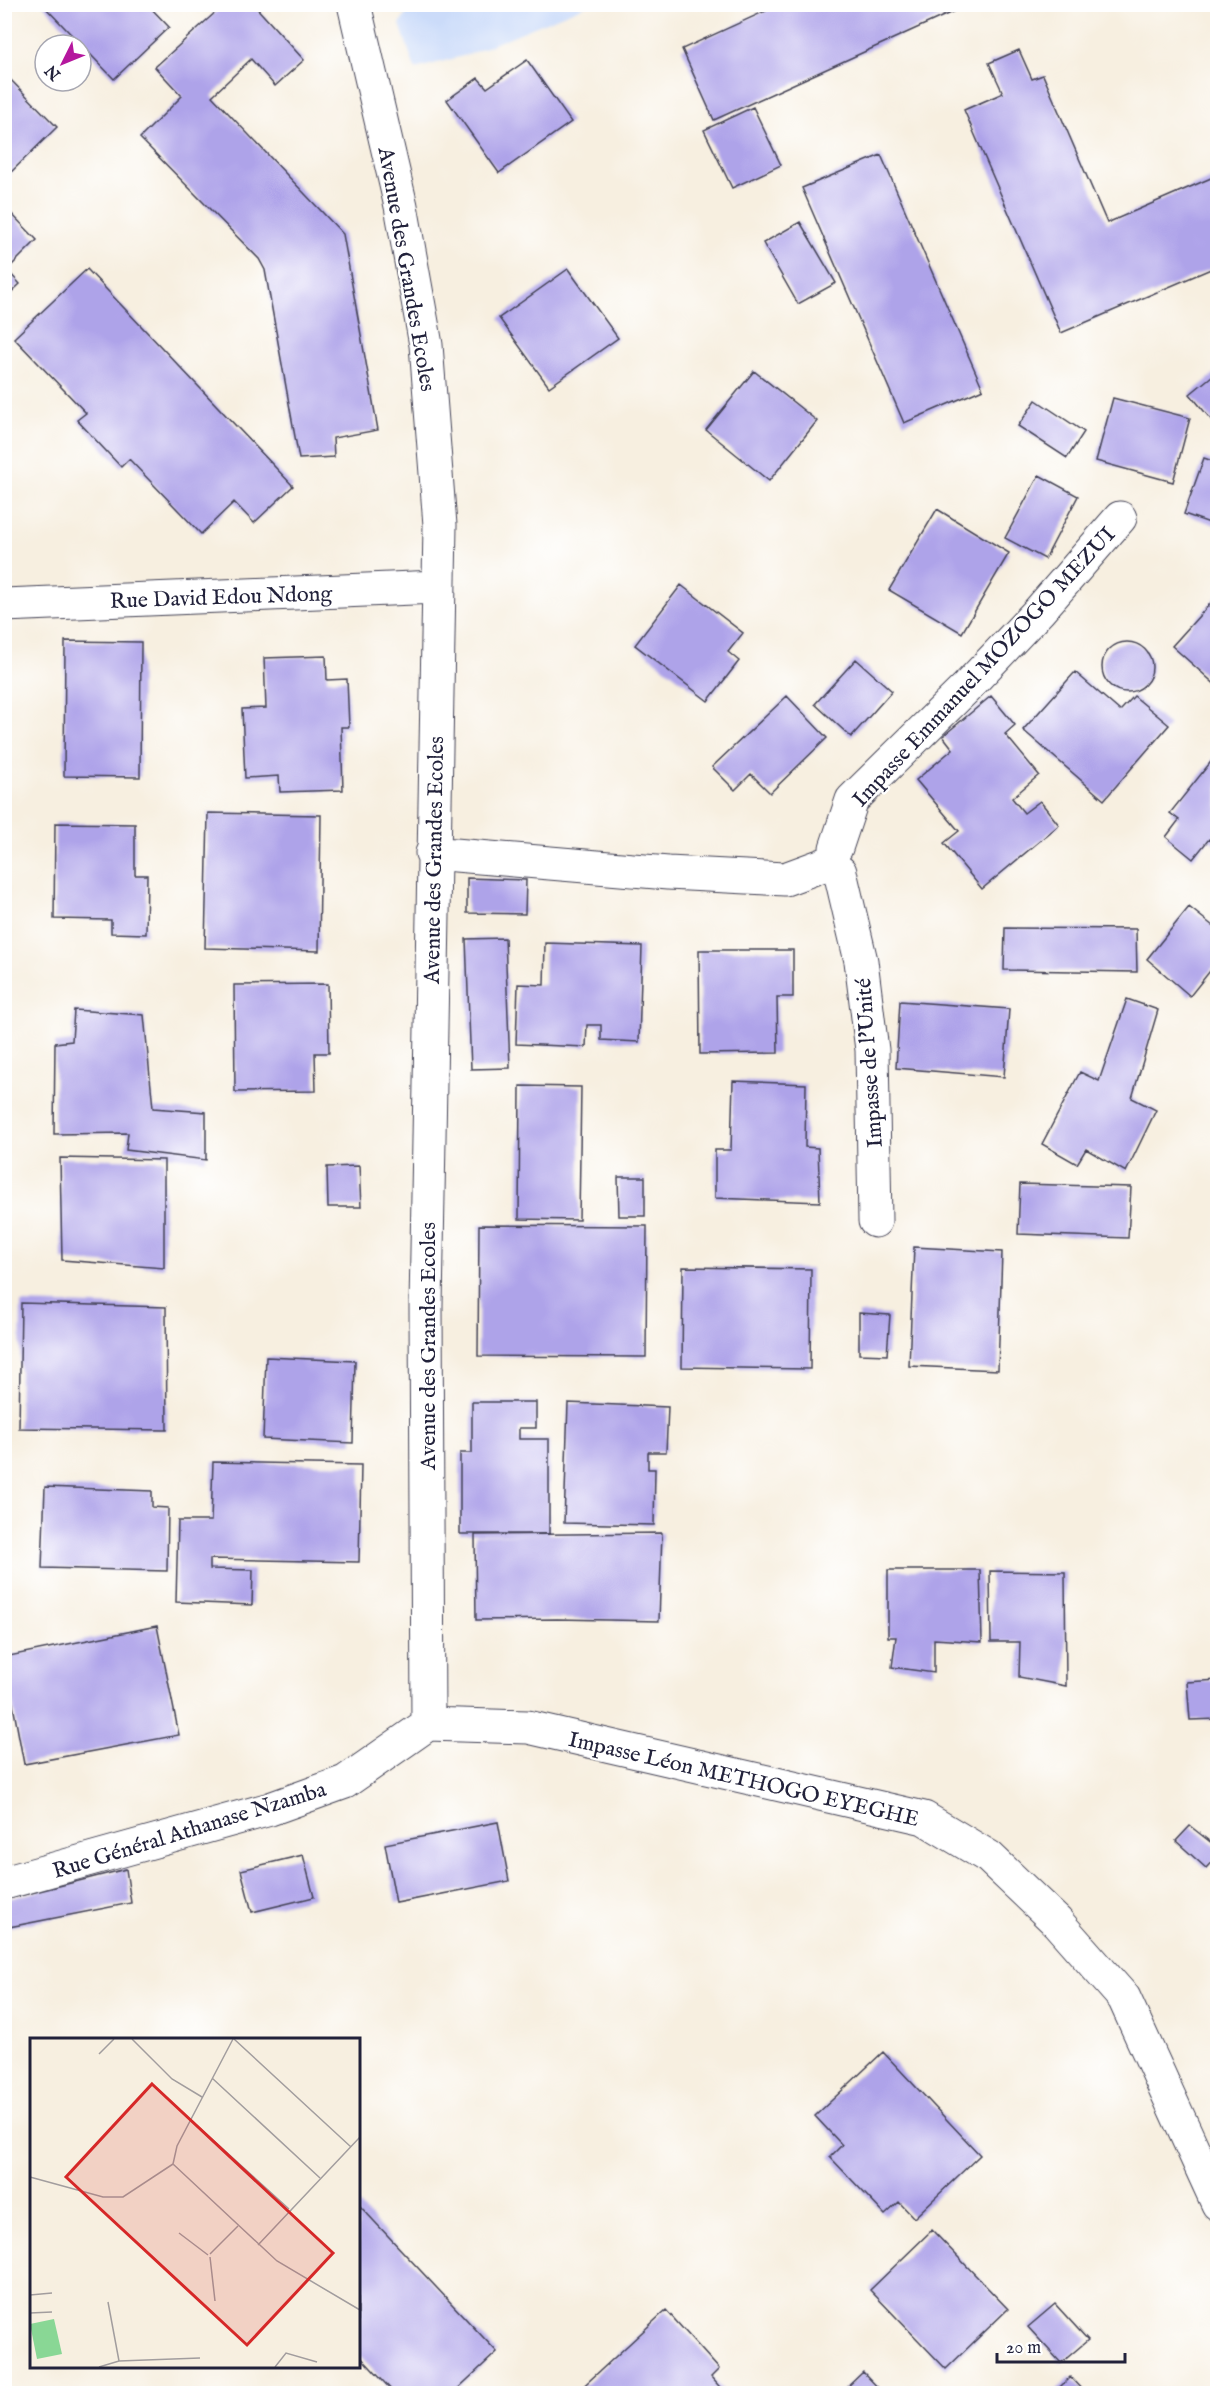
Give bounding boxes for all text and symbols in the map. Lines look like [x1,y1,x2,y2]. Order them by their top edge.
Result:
north arrow [33,33,93,93]
text: N [41,60,66,84]
street label: Avenue des Grandes Ecoles [371,144,441,394]
street label: Impasse Emmanuel MOZOGO MEZUI [847,521,1122,813]
street label: Rue David Edou Ndong [109,580,334,616]
street label: Avenue des Grandes Ecoles [419,736,451,985]
street label: Impasse de l'Unité [850,977,890,1149]
street label: Avenue des Grandes Ecoles [415,1222,443,1471]
street label: Impasse Léon METHOGO EYEGHE [566,1726,922,1834]
street label: Rue Général Athanase Nzamba [49,1776,330,1886]
inset map [30,2038,360,2368]
scale bar [997,2326,1124,2364]
text: 20 m [1006,2337,1041,2360]

